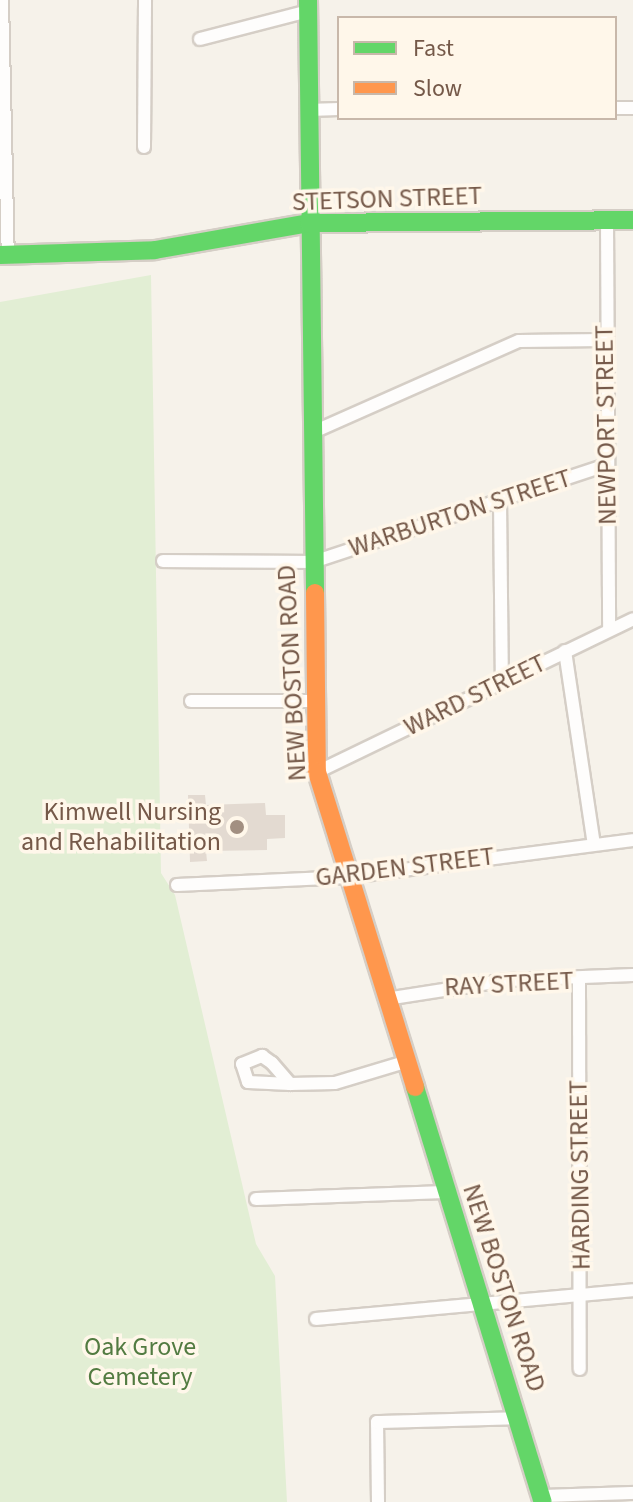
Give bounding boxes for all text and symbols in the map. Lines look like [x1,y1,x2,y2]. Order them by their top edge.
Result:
legend [337,16,617,120]
text: Fast [413,31,454,66]
text: Slow [413,71,462,106]
street label: STETSON STREET [291,180,483,218]
street label: NEWPORT STREET [589,325,623,525]
street label: WARBURTON STREET [345,462,575,564]
street label: NEW BOSTON ROAD [271,564,313,782]
street label: WARD STREET [399,647,551,743]
place label: Kimwell Nursing and Rehabilitation [21,796,221,858]
marker: Kimwell Nursing and Rehabilitation [228,818,246,836]
street label: GARDEN STREET [314,841,496,893]
street label: RAY STREET [444,965,574,1003]
street label: HARDING STREET [563,1080,597,1270]
street label: NEW BOSTON ROAD [456,1180,552,1396]
park label: Oak Grove Cemetery [84,1331,196,1392]

